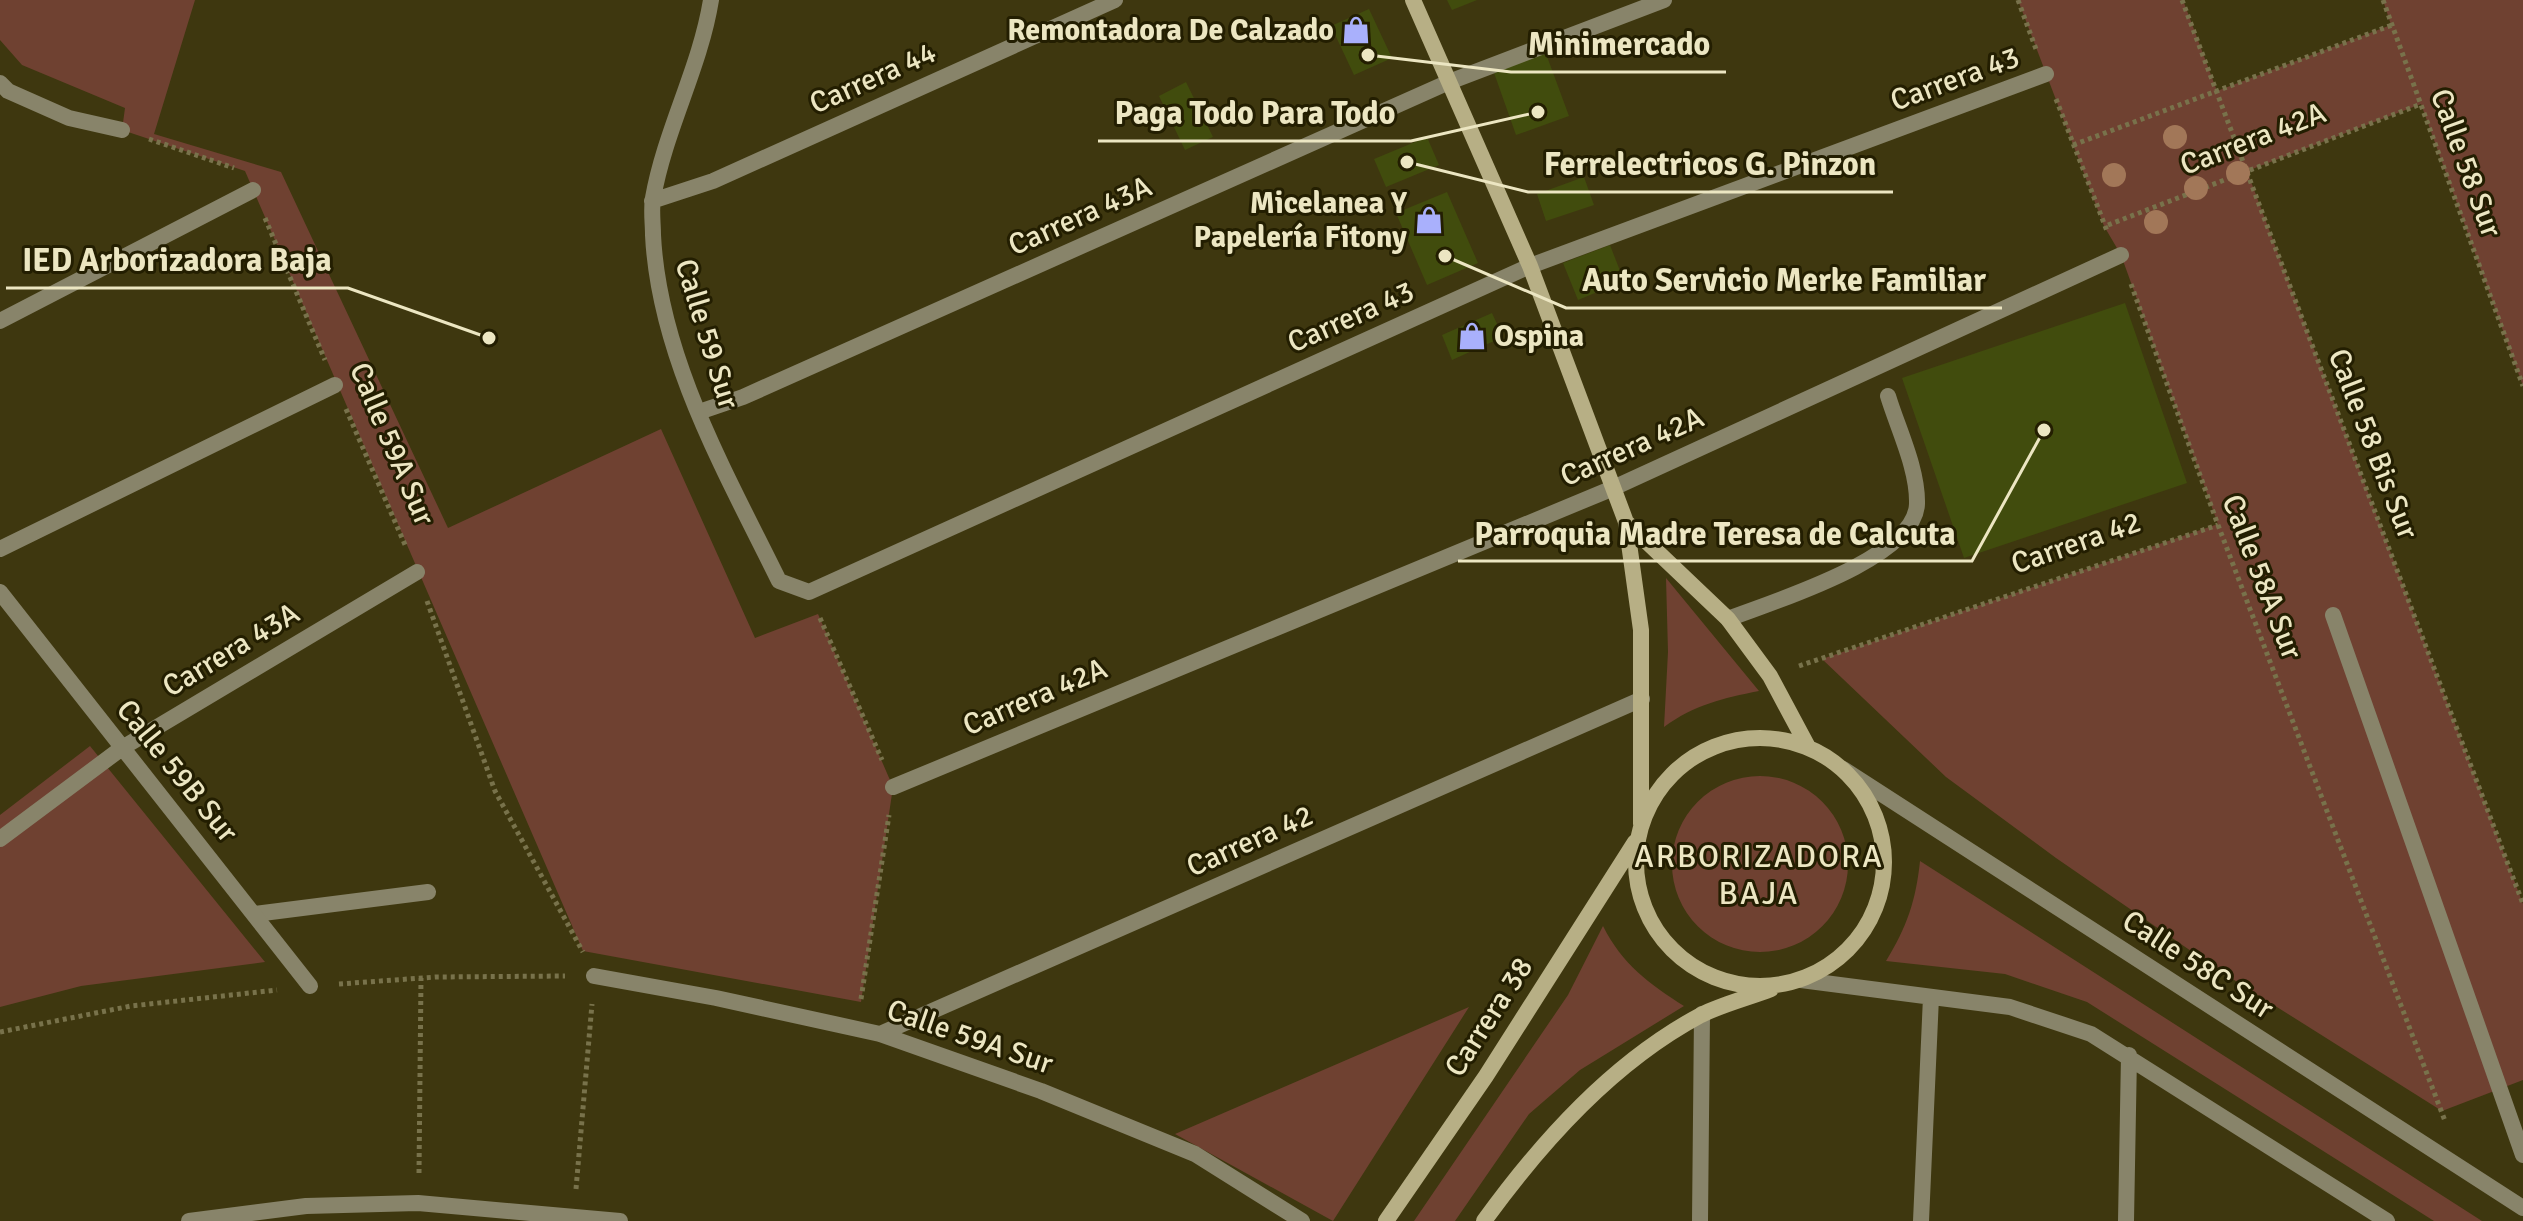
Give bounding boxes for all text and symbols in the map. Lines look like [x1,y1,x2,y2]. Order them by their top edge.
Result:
place label: Remontadora De Calzado [1007,12,1334,49]
shop icon: Remontadora De Calzado [1341,15,1371,45]
callout: Minimercado [1511,16,1726,72]
text: Minimercado [1528,25,1710,64]
street label: Carrera 44 [804,34,942,122]
street label: Carrera 43 [1885,39,2025,119]
street label: Calle 58 Sur [2422,84,2510,242]
callout: Paga Todo Para Todo [1098,85,1411,141]
text: Paga Todo Para Todo [1115,94,1395,133]
street label: Carrera 42A [2175,94,2331,184]
callout: Ferrelectricos G. Pinzon [1528,136,1893,192]
text: Ferrelectricos G. Pinzon [1544,145,1876,184]
street label: Carrera 43A [1003,168,1157,264]
place label: Micelanea Y Papelería Fitony [1194,185,1408,256]
shop icon: Micelanea Y Papelería Fitony [1414,205,1444,235]
callout: IED Arborizadora Baja [6,232,348,288]
text: IED Arborizadora Baja [22,241,332,280]
callout: Auto Servicio Merke Familiar [1566,252,2002,308]
street label: Calle 59 Sur [667,255,747,413]
text: Auto Servicio Merke Familiar [1582,261,1986,300]
street label: Carrera 43 [1282,273,1420,361]
place label: Ospina [1494,318,1584,355]
shop icon: Ospina [1457,321,1487,351]
street label: Calle 58 Bis Sur [2320,344,2426,544]
street label: Calle 59A Sur [341,357,443,531]
street label: Carrera 42A [1555,399,1709,495]
street label: Calle 58A Sur [2214,490,2310,664]
street label: Carrera 42 [2006,504,2146,582]
callout: Parroquia Madre Teresa de Calcuta [1458,505,1972,561]
text: Parroquia Madre Teresa de Calcuta [1474,515,1956,554]
street label: Carrera 43A [156,595,306,705]
street label: Carrera 42A [957,650,1113,744]
street label: Calle 59B Sur [108,692,246,850]
street label: Carrera 42 [1181,797,1319,885]
district label: ARBORIZADORA BAJA [1634,837,1884,913]
street label: Calle 58C Sur [2115,902,2281,1028]
street label: Carrera 38 [1437,950,1541,1084]
street label: Calle 59A Sur [882,991,1058,1083]

